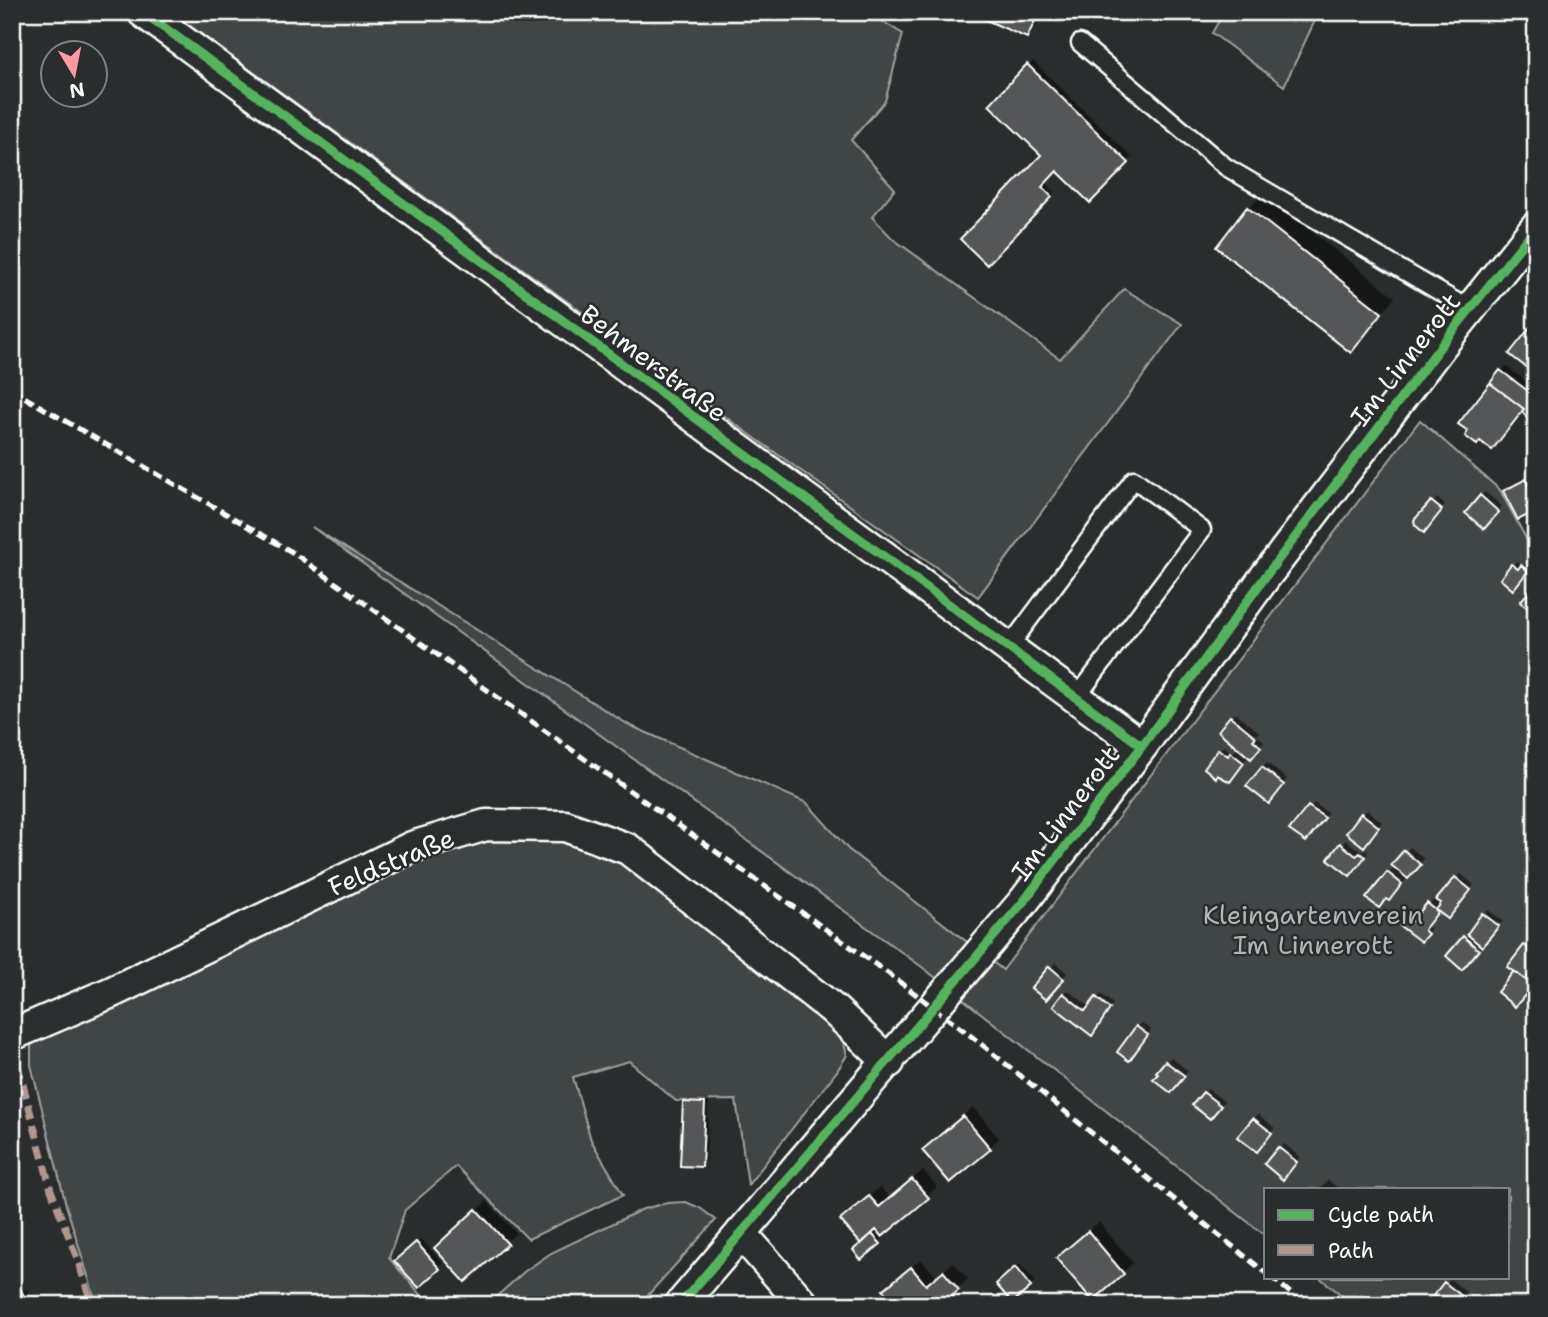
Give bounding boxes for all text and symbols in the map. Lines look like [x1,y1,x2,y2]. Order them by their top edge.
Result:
north arrow [38,38,108,108]
text: N [67,77,86,104]
street label: Im Linnerott [1342,285,1468,433]
street label: Behmerstraße [574,296,734,430]
street label: Im Linnerott [1003,738,1127,888]
street label: Feldstraße [323,820,459,904]
park label: Kleingartenverein Im Linnerott [1203,897,1423,962]
legend [1264,1188,1510,1278]
text: Cycle path [1328,1201,1434,1229]
text: Path [1328,1237,1374,1265]

